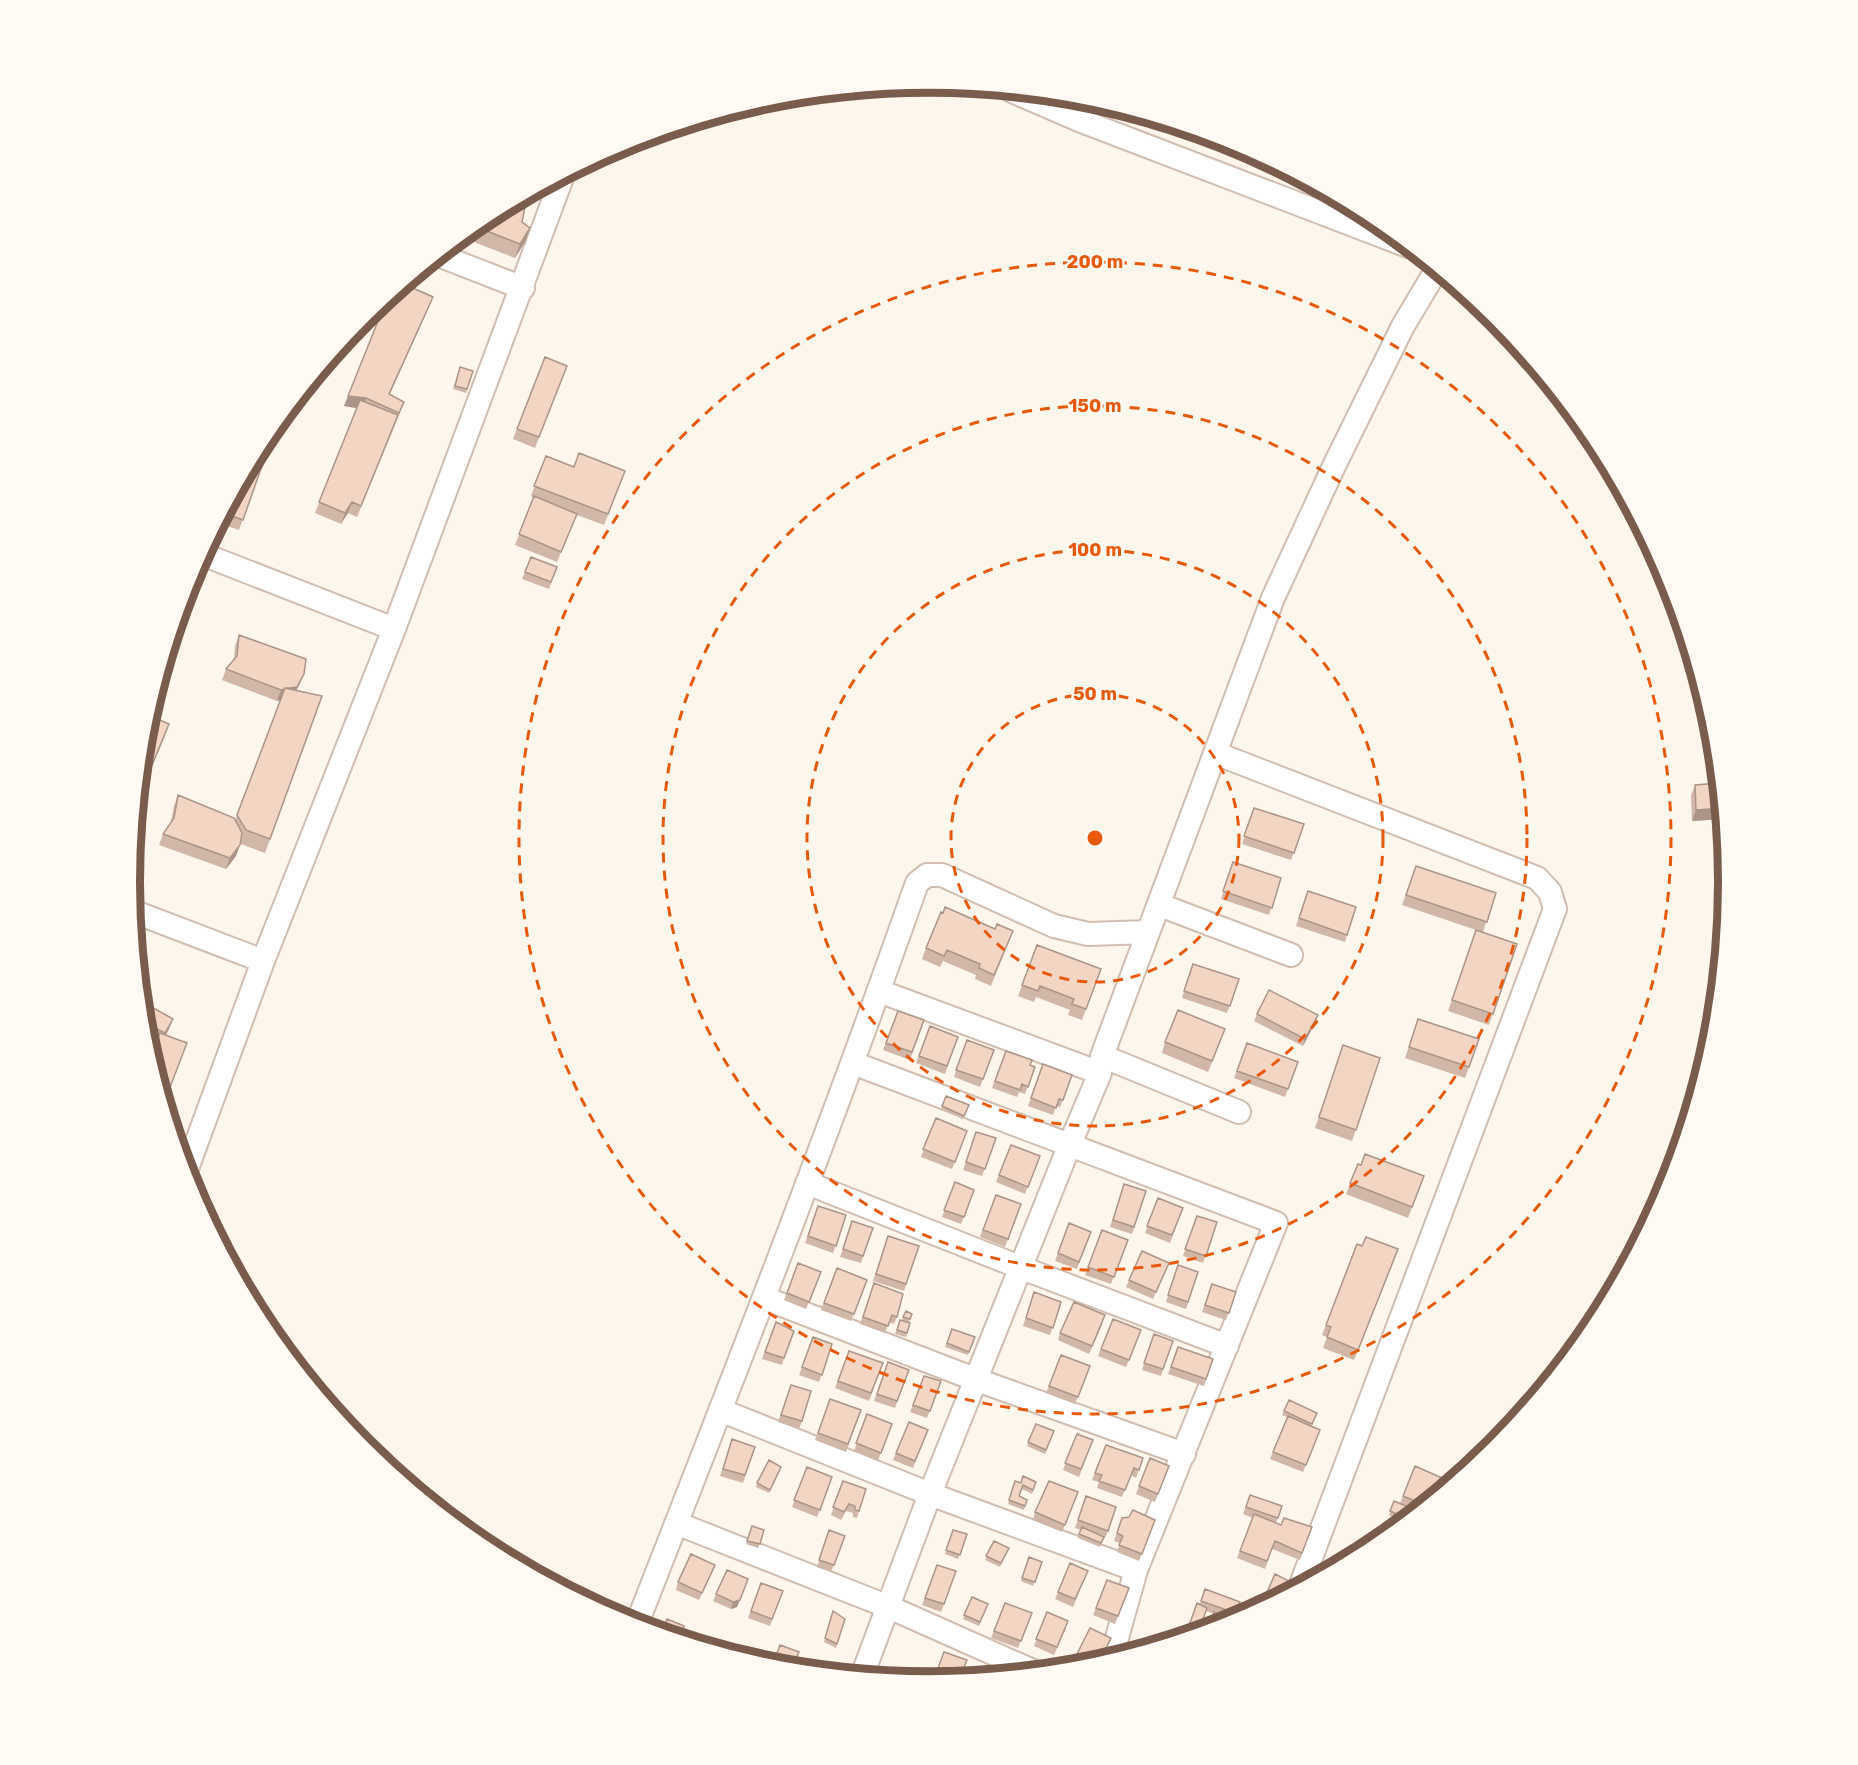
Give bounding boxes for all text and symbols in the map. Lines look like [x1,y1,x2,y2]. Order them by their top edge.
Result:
text: 200 m [1067,251,1123,273]
text: 150 m [1068,395,1122,417]
text: 100 m [1068,539,1122,561]
text: 50 m [1073,683,1117,705]
centre of rings [1085,828,1105,848]

